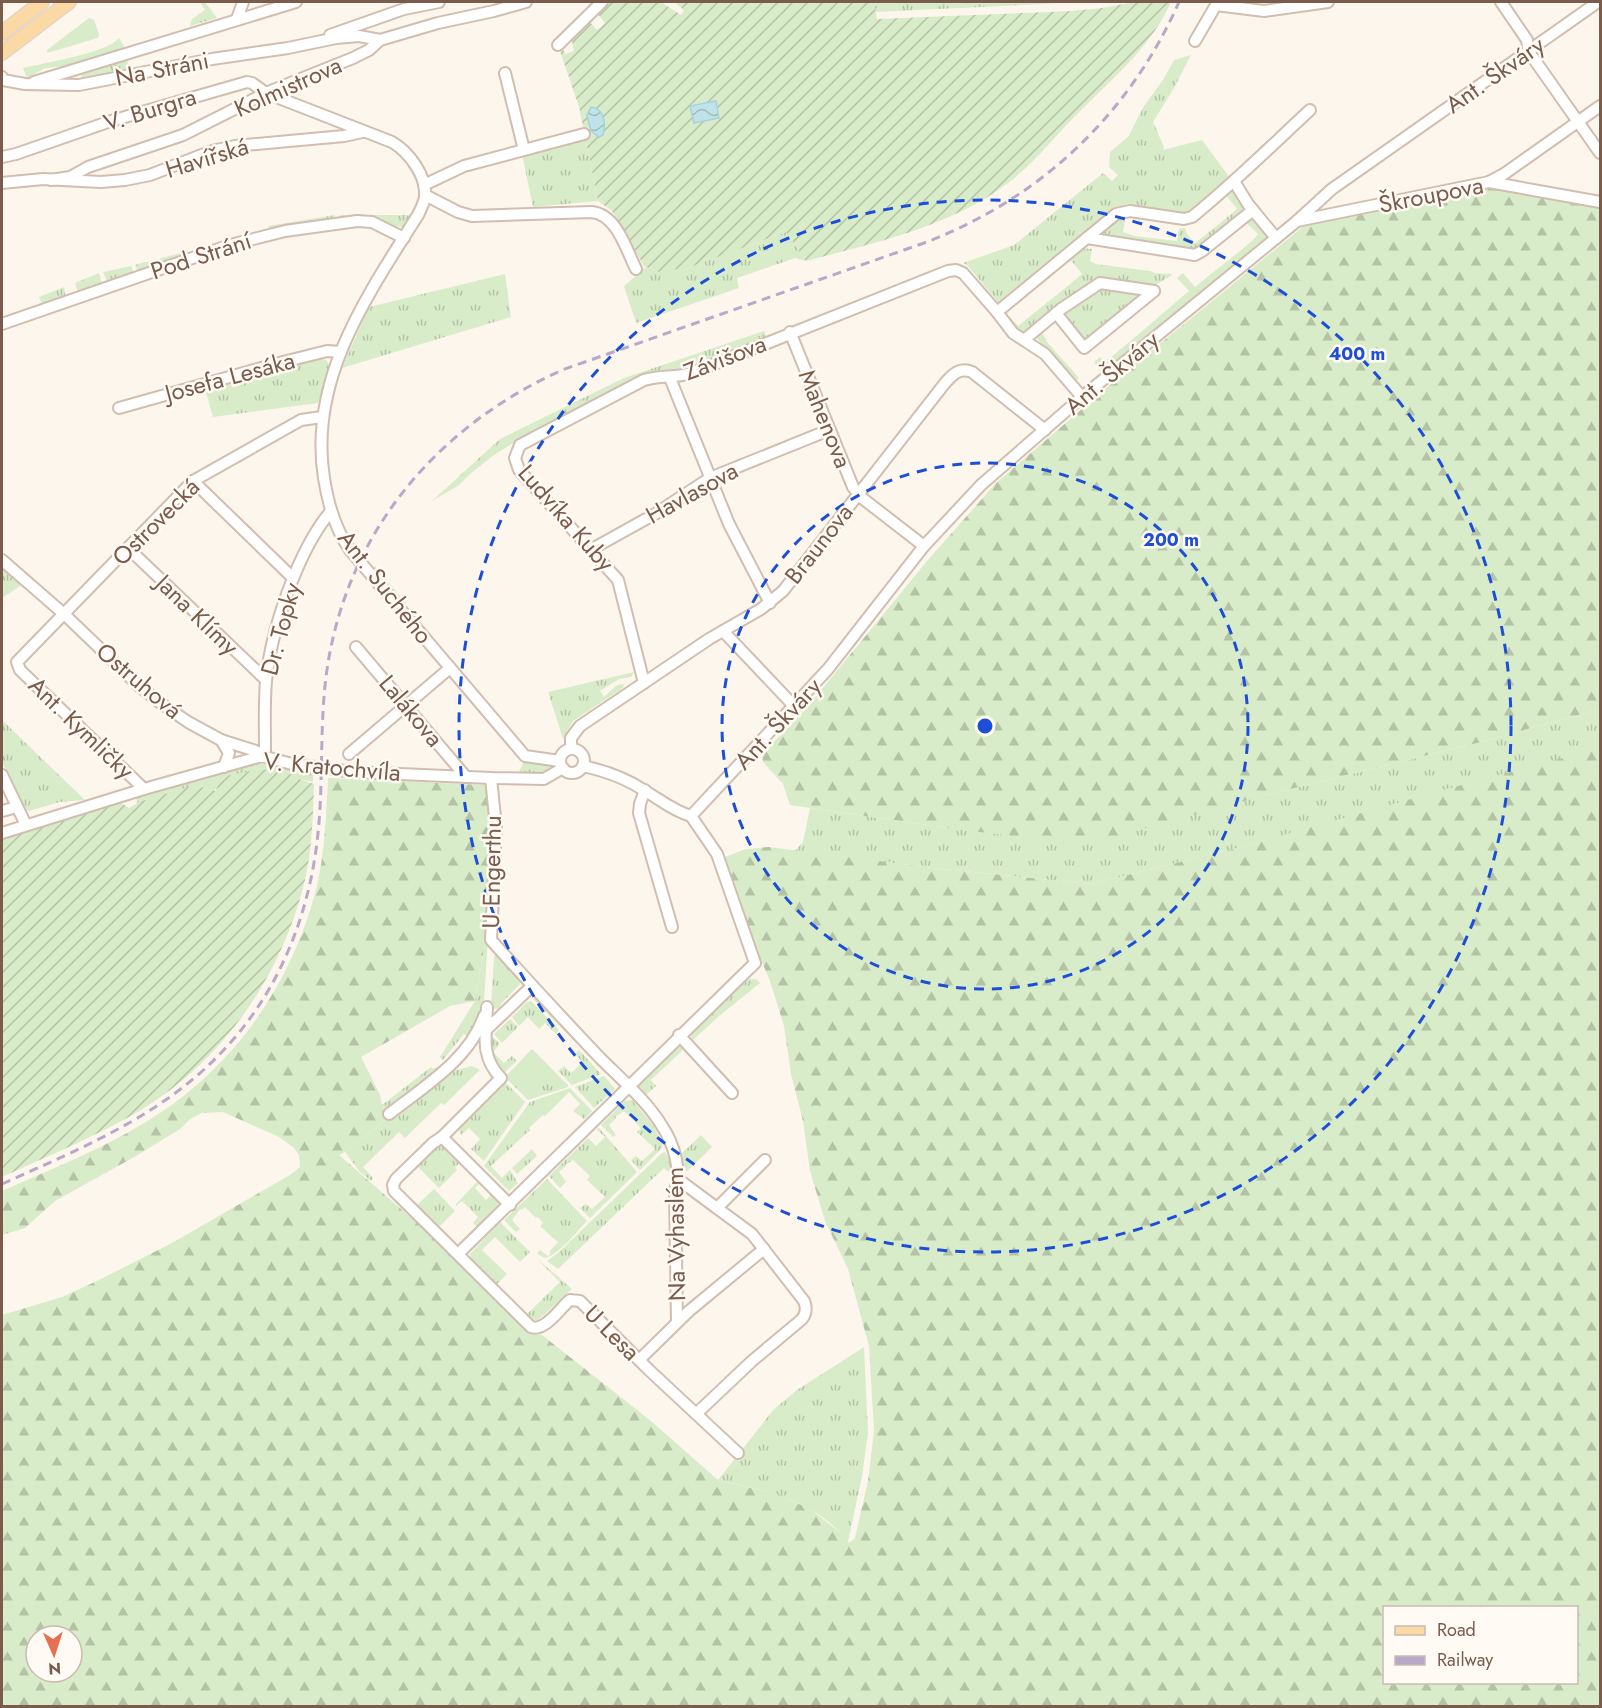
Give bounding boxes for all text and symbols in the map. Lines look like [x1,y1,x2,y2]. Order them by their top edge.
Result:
street label: Ant. Škváry [1438,27,1552,122]
street label: Na Stráni [112,42,212,95]
street label: Kolmistrova [228,47,347,126]
street label: V. Burgra [99,79,200,140]
street label: Havířská [161,128,253,187]
street label: Škroupova [1376,167,1486,222]
street label: Pod Strání [146,223,256,288]
street label: Ant. Škváry [1057,322,1167,423]
street label: Závišova [678,326,771,389]
text: 400 m [1329,341,1385,367]
street label: Josefa Lesáka [158,342,299,411]
street label: Mahenova [790,364,861,473]
street label: Havlasova [639,453,744,532]
street label: Ludvíka Kuby [510,456,623,579]
street label: Ostrovecká [104,470,207,573]
street label: Braunova [776,496,861,591]
street label: Ant. Suchého [330,522,441,651]
text: 200 m [1143,527,1199,553]
street label: Jana Klímy [146,564,247,663]
street label: Dr. Topky [251,578,310,679]
street label: Ostruhová [89,634,190,727]
street label: Lalákova [371,667,452,754]
street label: Ant. Kymličky [21,668,142,787]
street label: Ant. Škváry [726,670,830,777]
centre of rings [975,716,995,736]
street label: V. Kratochvíla [262,743,402,790]
street label: U Engerthu [473,815,510,929]
street label: Na Vyhaslém [657,1167,694,1301]
street label: U Lesa [576,1297,648,1369]
legend [1383,1606,1578,1684]
text: Road [1437,1617,1476,1643]
north arrow [24,1624,84,1684]
text: Railway [1437,1647,1493,1673]
text: N [48,1657,62,1680]

